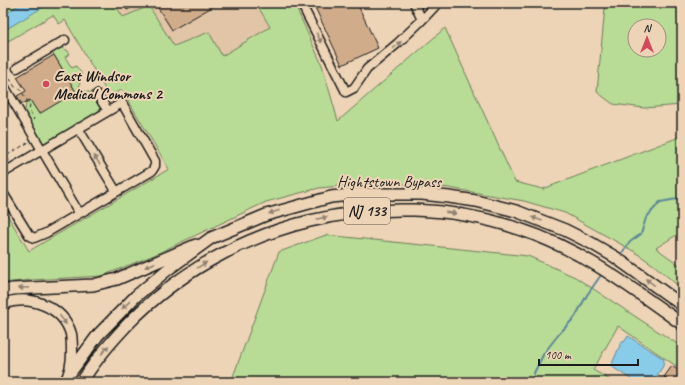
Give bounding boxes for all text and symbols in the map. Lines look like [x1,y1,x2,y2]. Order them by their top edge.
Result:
north arrow [627,18,667,58]
text: N [644,21,653,35]
one-way arrow [316,32,322,44]
one-way arrow [392,41,401,50]
place label: East Windsor Medical Commons 2 [54,66,164,104]
marker: East Windsor Medical Commons 2 [41,79,51,89]
one-way arrow [94,154,101,166]
street label: Hightstown Bypass [337,172,442,192]
road number: NJ 133 [344,198,390,224]
one-way arrow [267,209,279,215]
one-way arrow [445,210,458,216]
one-way arrow [316,214,328,220]
one-way arrow [531,215,543,221]
one-way arrow [143,262,155,268]
one-way arrow [196,262,208,269]
one-way arrow [645,278,656,286]
one-way arrow [18,285,30,292]
one-way arrow [121,300,131,310]
one-way arrow [59,315,67,325]
scale bar [539,341,638,367]
one-way arrow [100,345,109,356]
text: 100 m [545,347,572,363]

